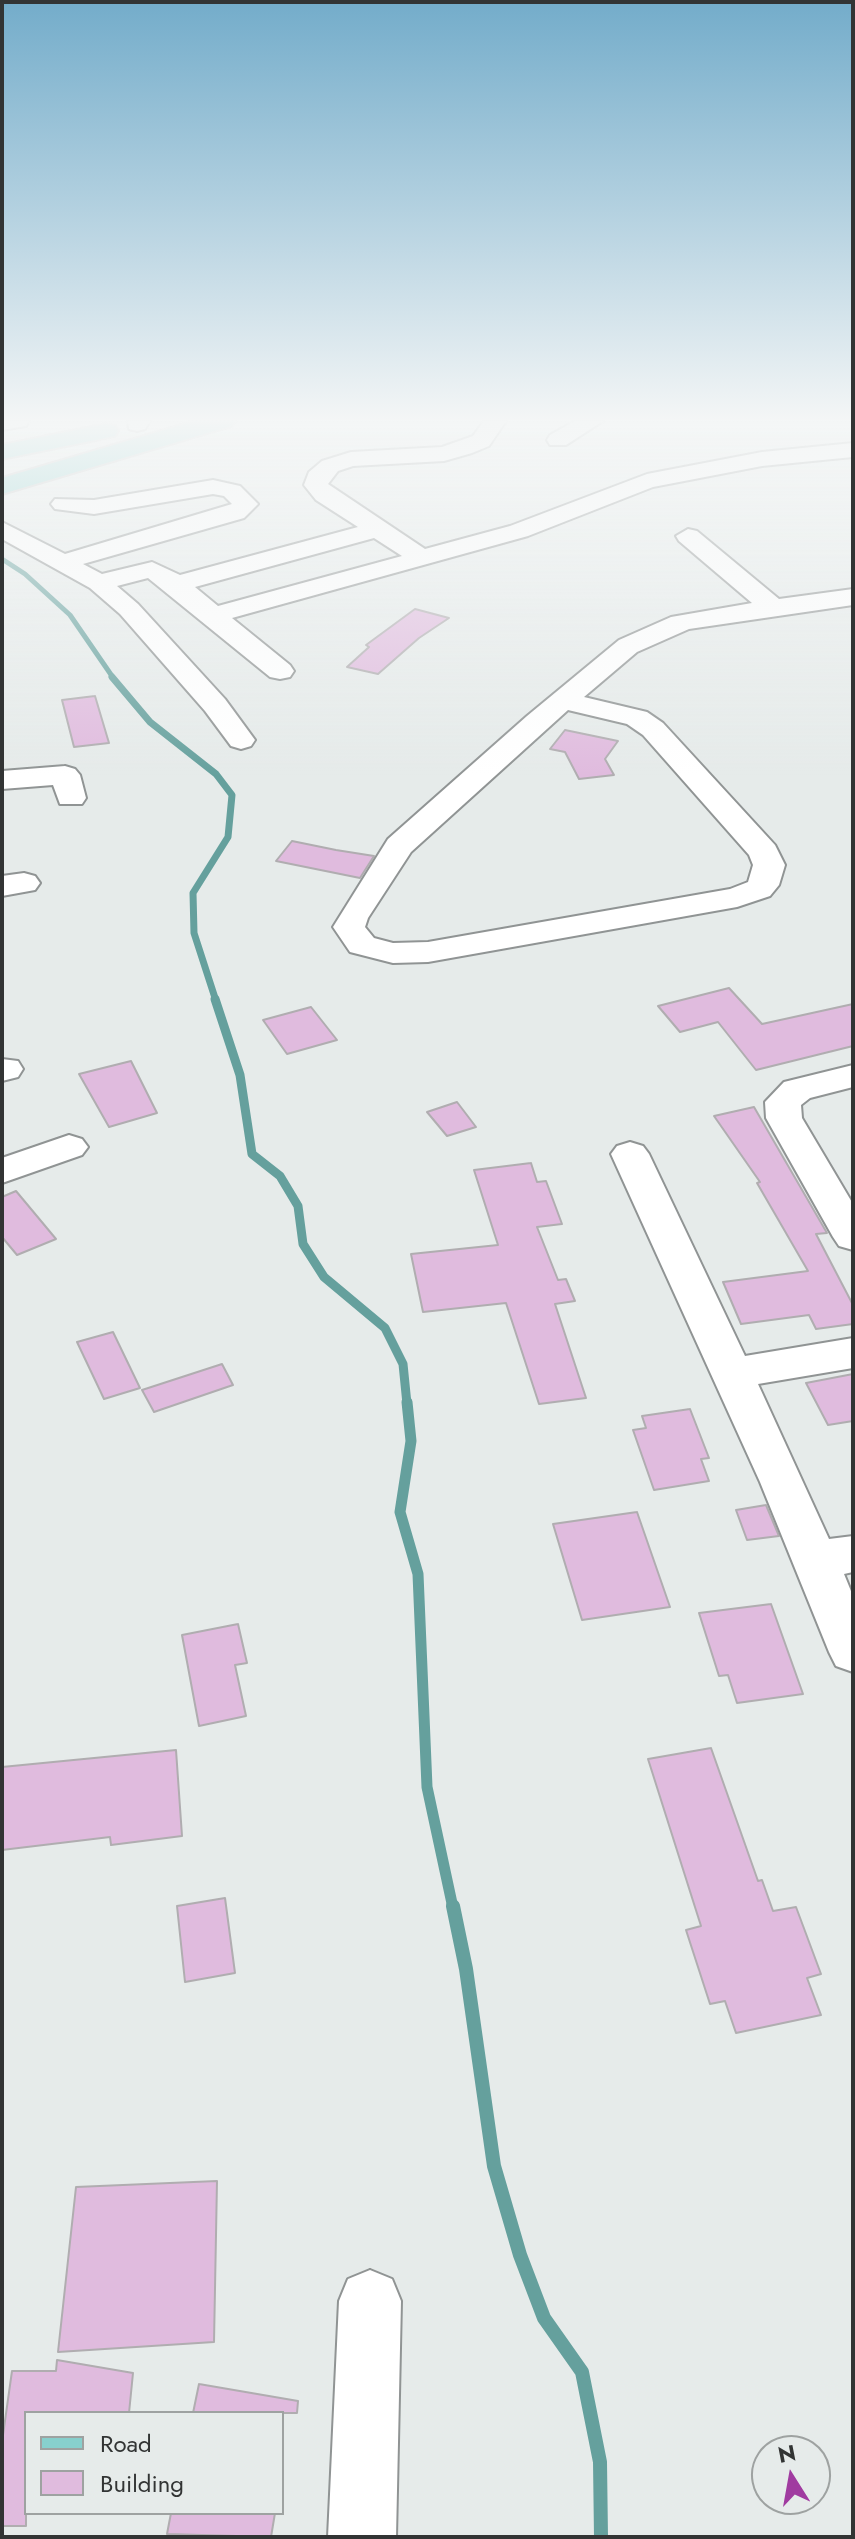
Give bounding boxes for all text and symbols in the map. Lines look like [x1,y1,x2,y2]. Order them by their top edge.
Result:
legend [24,2411,284,2515]
text: Road [100,2426,152,2461]
north arrow [751,2435,831,2515]
text: N [775,2436,798,2471]
text: Building [100,2466,184,2501]

